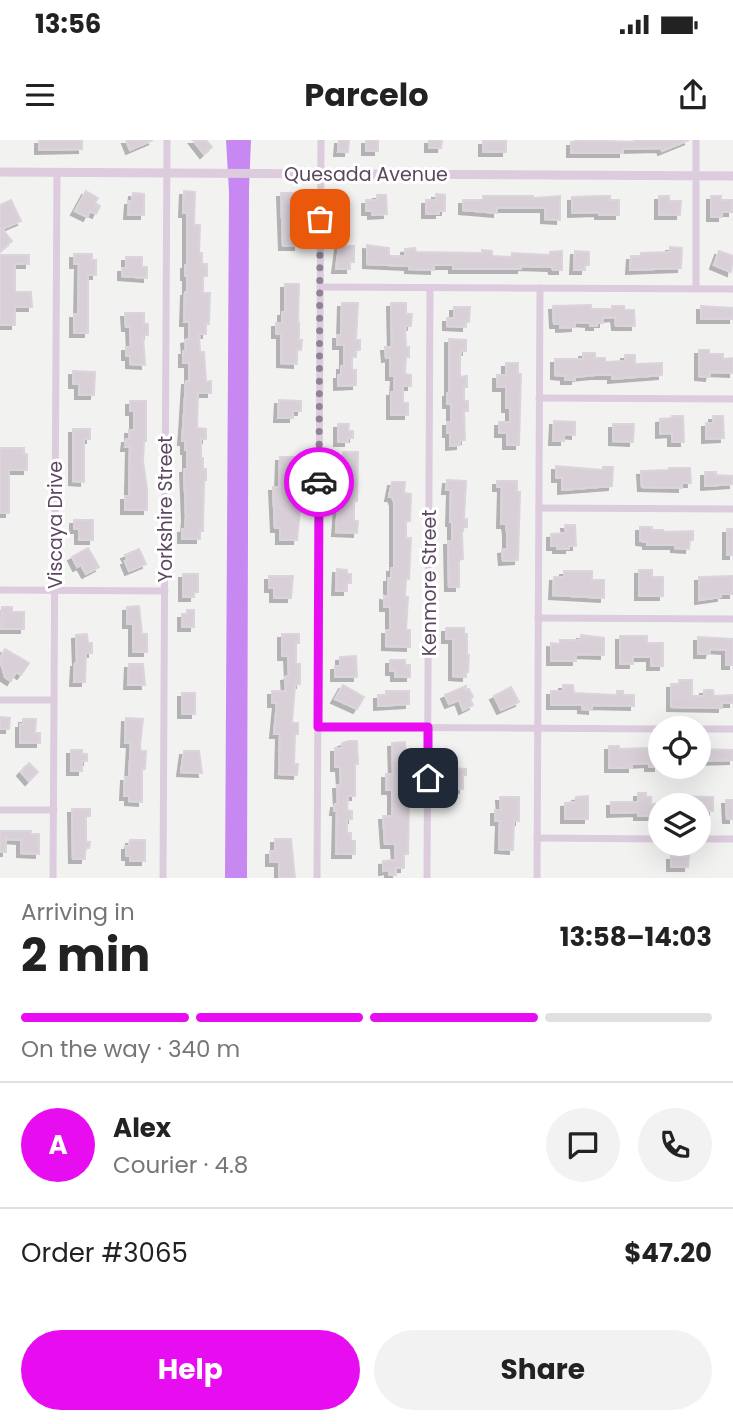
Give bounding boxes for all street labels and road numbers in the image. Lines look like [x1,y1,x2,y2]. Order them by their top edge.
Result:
street label: Quesada Avenue [284,161,448,188]
street label: Yorkshire Street [152,436,179,582]
street label: Viscaya Drive [42,461,69,589]
street label: Kenmore Street [416,510,443,656]

